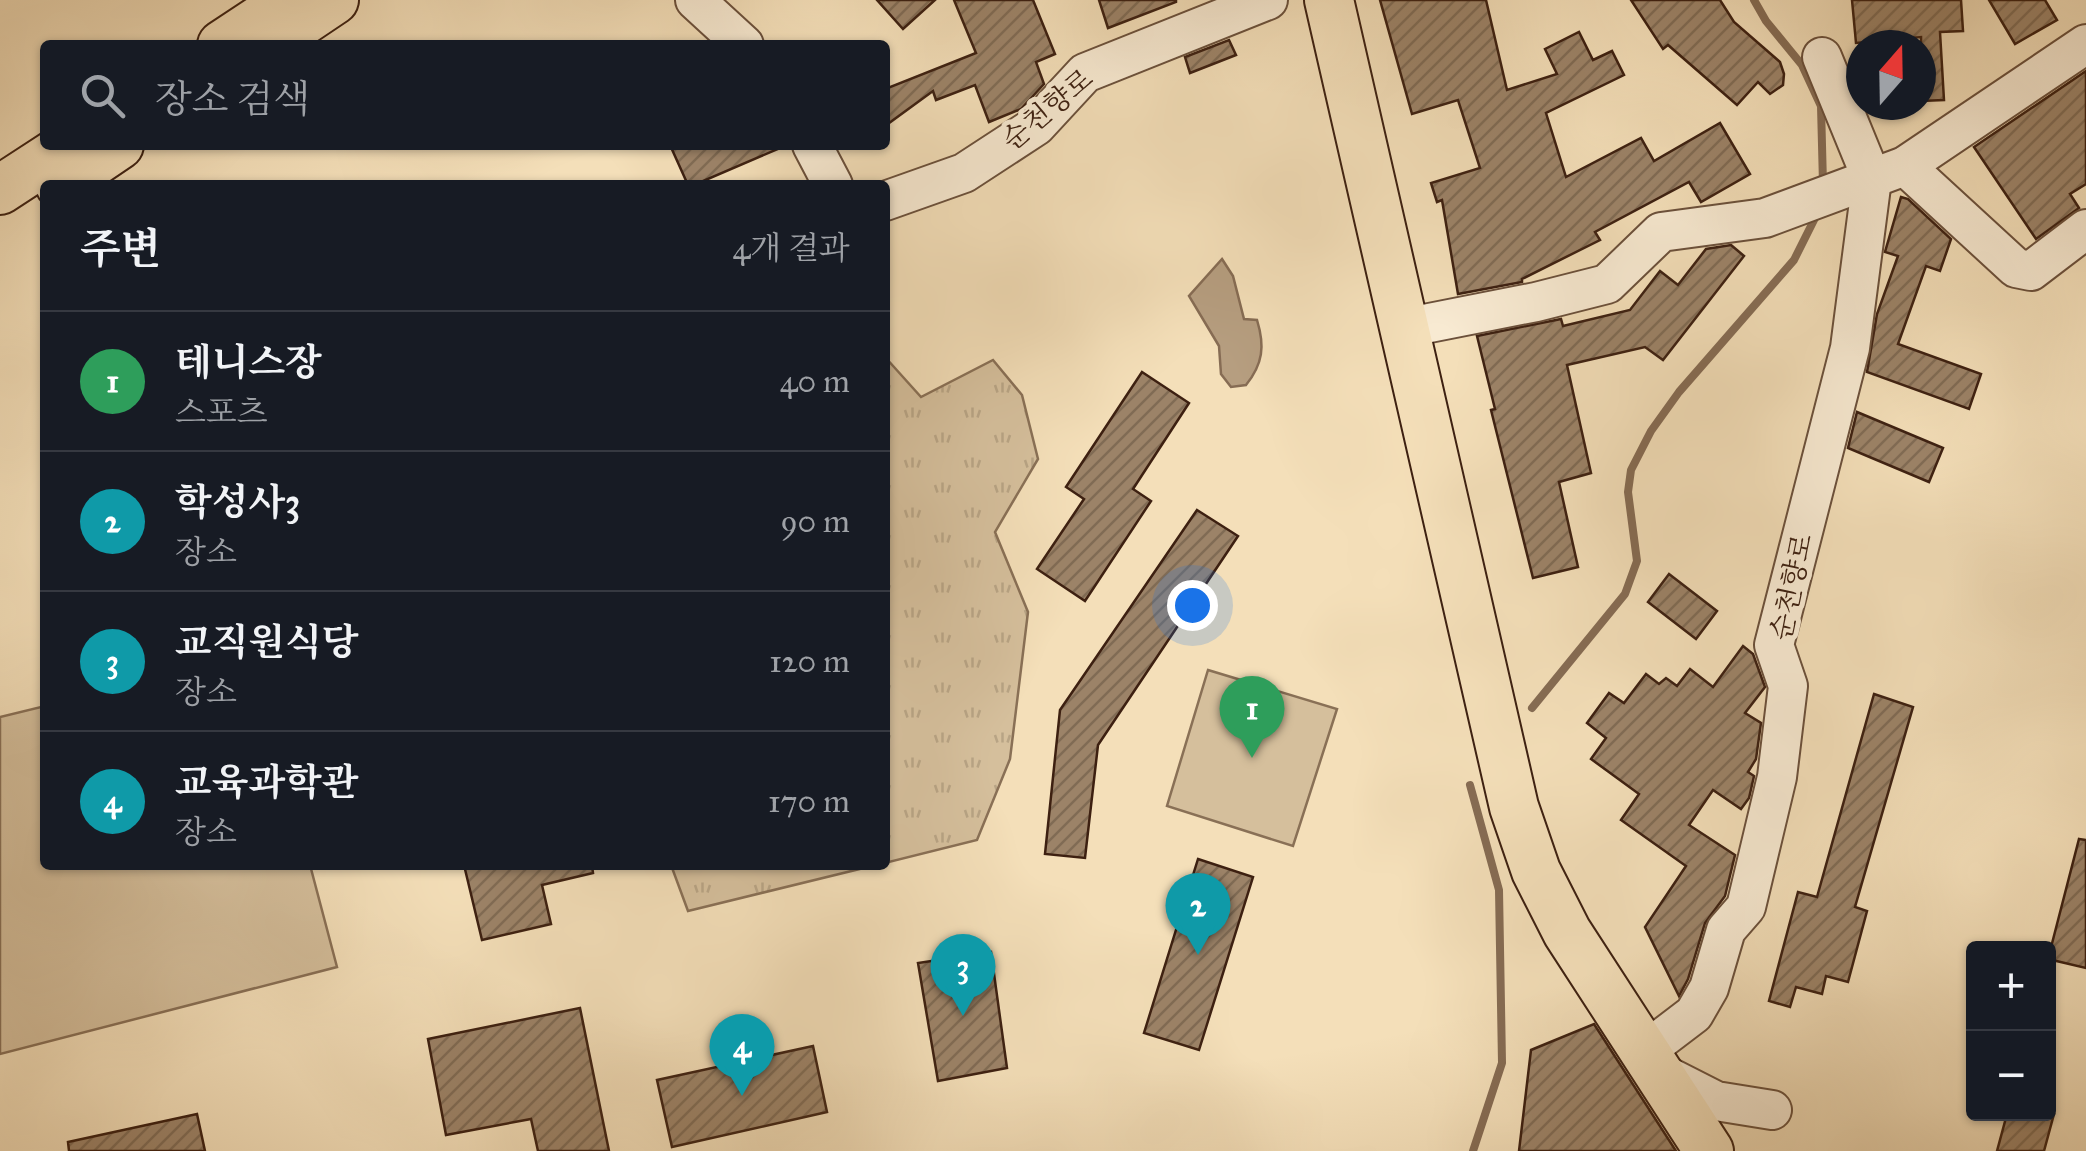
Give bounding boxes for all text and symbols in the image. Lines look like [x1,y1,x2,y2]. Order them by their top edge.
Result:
north arrow [1846,30,1936,120]
search box [40,40,890,150]
street label: 순천향로 [995,61,1100,158]
icon: search [75,68,130,123]
text: 장소 검색 [155,76,310,122]
text: 주변 [80,223,161,275]
text: 4개 결과 [733,229,850,268]
text: 테니스장 [175,339,322,385]
text: 1 [106,362,119,401]
text: 40 m [780,362,850,401]
text: 스포츠 [175,393,268,432]
text: 학성사3 [175,479,300,525]
text: 2 [105,502,120,541]
text: 90 m [780,502,850,541]
street label: 순천향로 [1763,531,1820,644]
text: 장소 [175,533,237,572]
your location [1167,580,1218,631]
text: 교직원식당 [175,619,359,665]
text: 3 [106,642,119,681]
text: 120 m [769,642,850,681]
text: 장소 [175,673,237,712]
pin: 1 [1220,676,1284,758]
text: 교육과학관 [175,759,359,805]
text: 4 [104,782,121,821]
text: 170 m [768,782,850,821]
text: 장소 [175,813,237,852]
pin: 2 [1166,872,1230,955]
pin: 3 [930,934,996,1016]
map controls [1966,941,2056,1121]
button: + [1966,941,2056,1031]
pin: 4 [710,1014,774,1096]
button: − [1966,1031,2056,1121]

